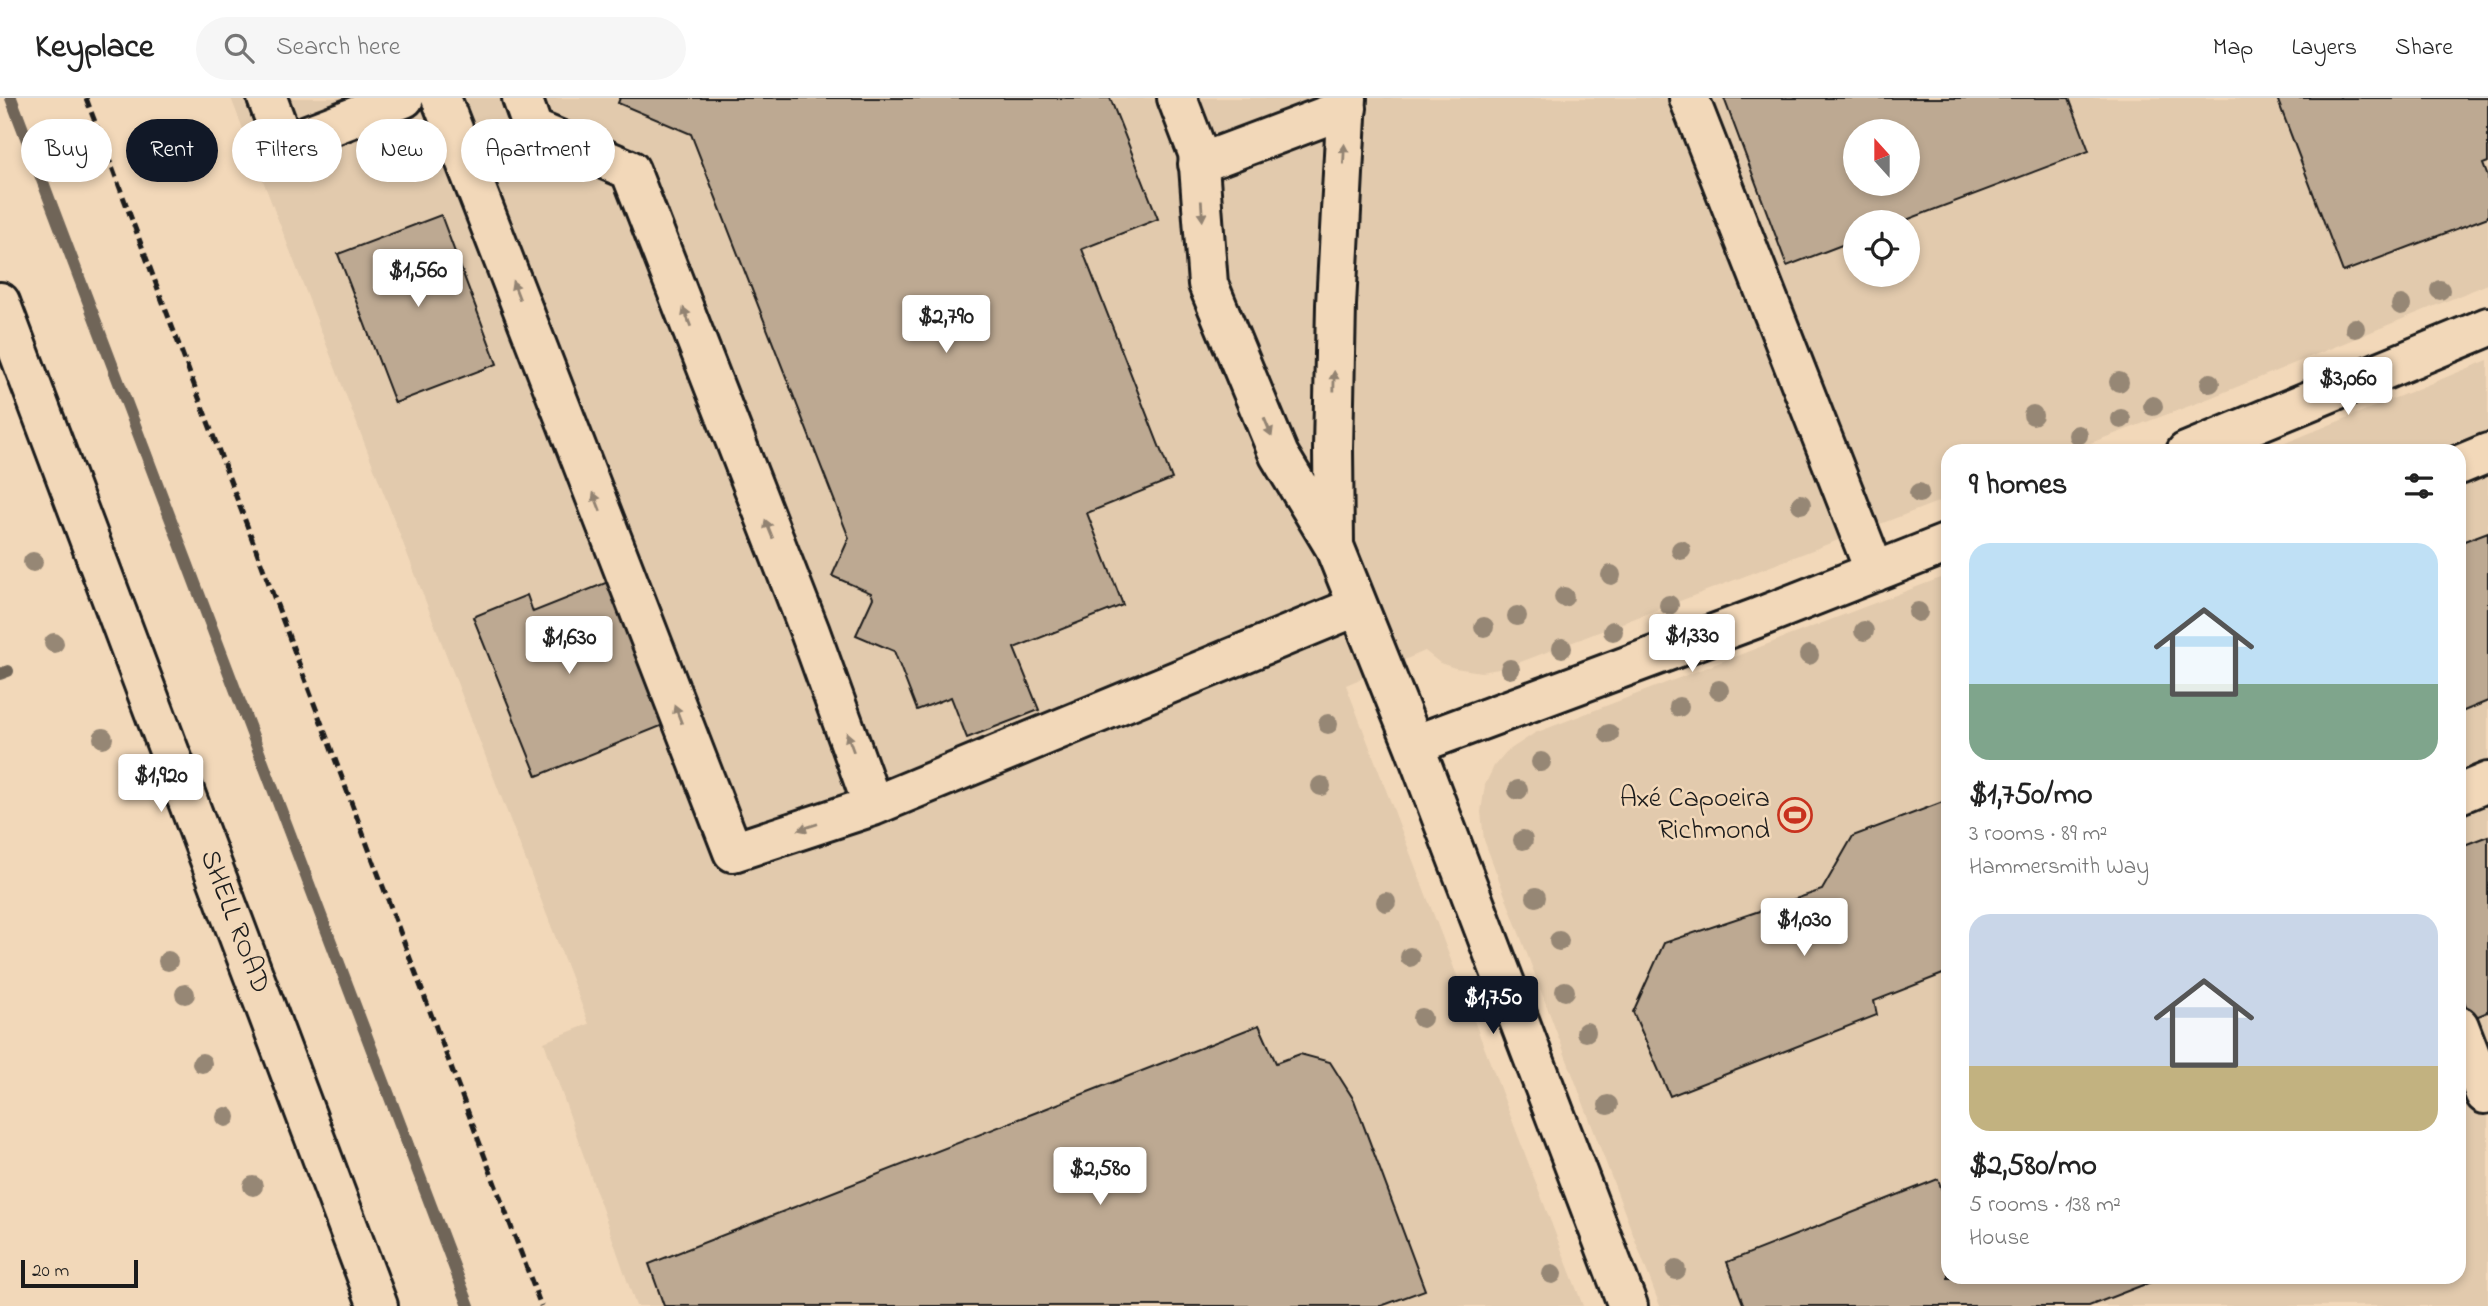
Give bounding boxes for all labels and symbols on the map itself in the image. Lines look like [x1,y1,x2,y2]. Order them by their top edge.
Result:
north arrow [1843,119,1920,196]
one-way arrow [1339,143,1350,165]
one-way arrow [1197,201,1208,223]
pin: $1,560 [361,250,475,309]
one-way arrow [510,279,521,300]
pin: $2,790 [889,296,1003,355]
one-way arrow [682,306,693,327]
pin: $3,060 [2291,358,2405,417]
one-way arrow [1328,370,1340,392]
one-way arrow [1262,416,1273,437]
one-way arrow [592,491,603,512]
one-way arrow [764,518,775,539]
pin: $1,330 [1635,614,1749,674]
pin: $1,630 [512,616,626,676]
one-way arrow [673,704,684,725]
one-way arrow [844,731,855,752]
pin: $1,920 [104,754,218,814]
place label: Axé Capoeira Richmond [1620,779,1770,852]
sports icon: Axé Capoeira Richmond [1776,796,1814,834]
one-way arrow [798,822,819,833]
street label: SHELL ROAD [188,844,280,1000]
pin: $1,030 [1747,898,1861,958]
pin: $1,750 [1436,976,1550,1036]
pin: $2,580 [1043,1148,1157,1207]
scale bar [21,1257,138,1289]

